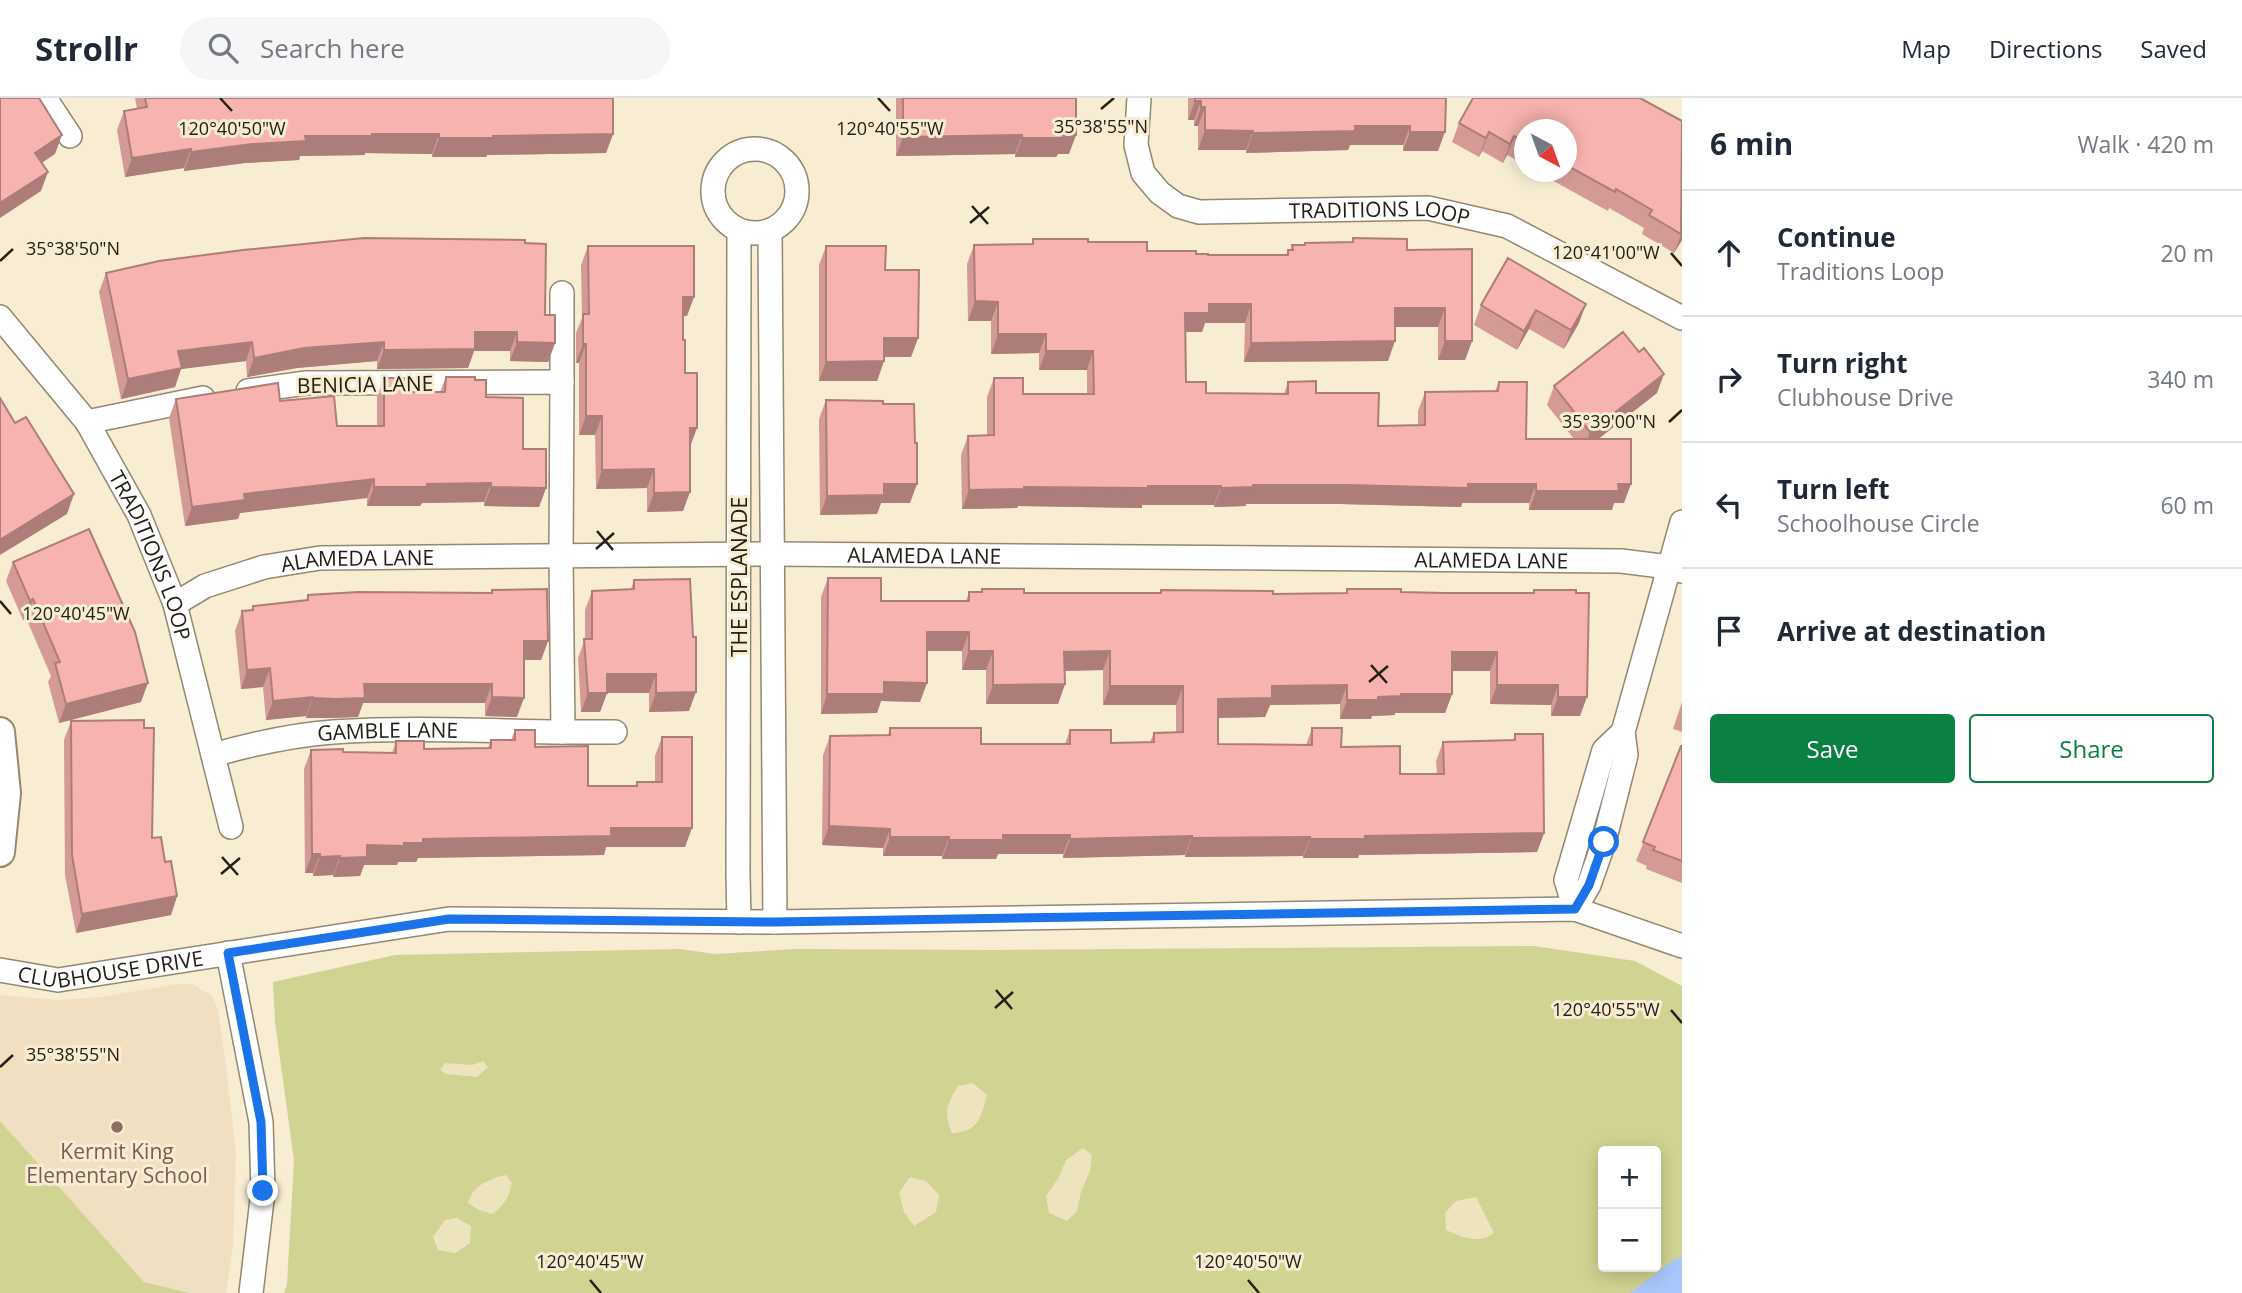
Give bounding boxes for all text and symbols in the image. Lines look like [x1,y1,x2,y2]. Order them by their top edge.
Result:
search box [180,17,670,80]
text: Strollr [35,26,138,71]
icon: search [204,29,242,67]
text: Search here [260,30,405,66]
text: Map [1901,32,1951,65]
text: Directions [1989,32,2102,65]
text: Saved [2140,32,2207,65]
text: 35°38'55"N [1054,114,1148,138]
text: 120°40'50"W [178,116,286,140]
text: 120°40'55"W [836,116,944,140]
north arrow [1514,119,1577,182]
text: 6 min [1710,123,1793,164]
text: Walk · 420 m [2077,128,2214,160]
street label: TRADITIONS LOOP [1289,194,1473,231]
text: Continue [1777,219,1896,255]
icon: ahead [1710,234,1748,272]
text: 35°38'50"N [26,236,120,260]
text: 20 m [2160,237,2214,269]
text: 120°41'00"W [1552,240,1660,264]
text: Traditions Loop [1777,255,1944,287]
text: Turn right [1777,345,1908,381]
icon: right [1710,360,1748,398]
text: 340 m [2147,363,2214,395]
street label: BENICIA LANE [297,369,433,399]
text: Clubhouse Drive [1777,381,1954,413]
text: 35°39'00"N [1562,409,1656,433]
street label: TRADITIONS LOOP [103,466,198,643]
text: Turn left [1777,471,1889,507]
icon: left [1710,486,1748,524]
text: 60 m [2160,489,2214,521]
street label: THE ESPLANADE [725,497,753,657]
text: Schoolhouse Circle [1777,507,1980,539]
street label: ALAMEDA LANE [847,541,1001,570]
street label: ALAMEDA LANE [279,543,434,578]
street label: ALAMEDA LANE [1414,545,1568,575]
text: 120°40'45"W [22,601,130,625]
icon: arrive [1710,612,1748,650]
text: Arrive at destination [1777,613,2046,649]
button: Save [1710,714,1955,783]
button: Share [1969,714,2214,783]
street label: GAMBLE LANE [316,716,458,747]
route start [1588,826,1619,857]
street label: CLUBHOUSE DRIVE [16,944,205,994]
text: 120°40'55"W [1552,997,1660,1021]
text: 35°38'55"N [26,1042,120,1066]
marker: Kermit King Elementary School [109,1119,125,1135]
place label: Kermit King Elementary School [26,1137,208,1189]
map controls [1598,1146,1661,1272]
button: + [1598,1146,1661,1209]
route end [247,1175,278,1206]
button: − [1598,1209,1661,1272]
text: 120°40'45"W [536,1249,644,1273]
text: 120°40'50"W [1194,1249,1302,1273]

